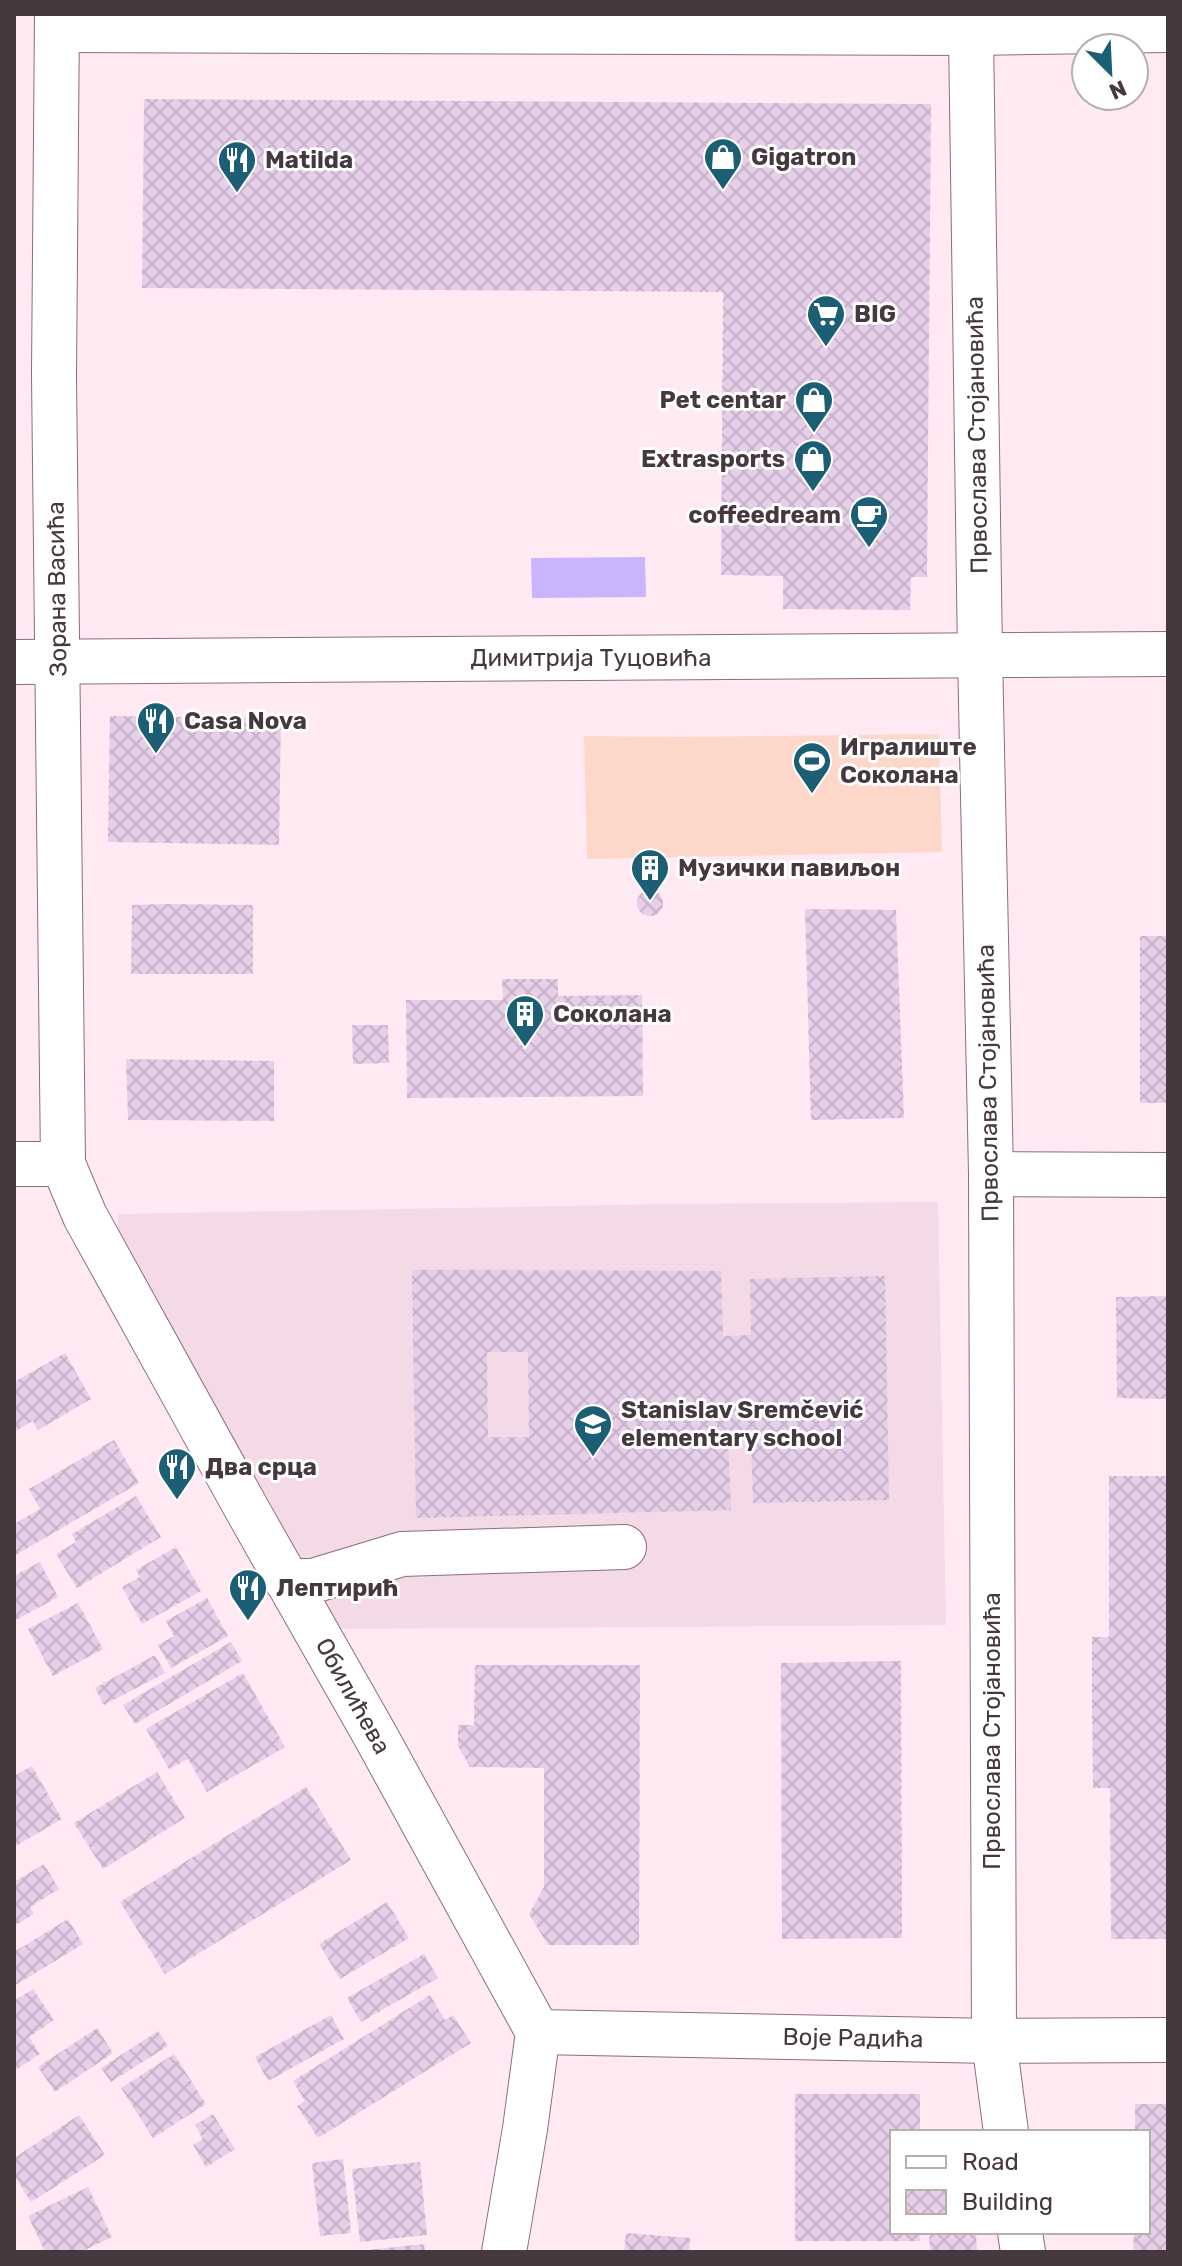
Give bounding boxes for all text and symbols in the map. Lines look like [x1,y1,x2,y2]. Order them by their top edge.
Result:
north arrow [1070,32,1150,112]
text: N [1105,74,1131,105]
shop icon: Gigatron [702,136,744,191]
restaurant icon: Matilda [216,139,258,194]
place label: Gigatron [751,143,857,171]
place label: Matilda [265,146,353,174]
supermarket icon: BIG [805,293,847,348]
street label: Првослава Стојановића [961,296,993,574]
place label: BIG [854,300,896,328]
shop icon: Pet centar [793,379,835,434]
place label: Pet centar [659,386,786,414]
shop icon: Extrasports [792,438,834,493]
place label: Extrasports [641,445,785,473]
cafe icon: coffeedream [848,494,890,549]
street label: Зорана Васића [41,501,73,677]
place label: coffeedream [688,501,841,529]
street label: Димитрија Туцовића [471,644,711,672]
restaurant icon: Casa Nova [135,700,177,755]
place label: Casa Nova [184,707,307,735]
place label: Игралиште Соколана [840,733,977,789]
sports icon: Игралиште Соколана [791,740,833,795]
building icon: Музички павиљон [629,847,671,902]
place label: Музички павиљон [678,854,900,882]
street label: Првослава Стојановића [972,944,1004,1222]
building icon: Соколана [504,993,546,1048]
place label: Соколана [553,1000,672,1028]
place label: Stanislav Sremčević elementary school [621,1396,863,1452]
school or university icon: Stanislav Sremčević elementary school [572,1403,614,1458]
restaurant icon: Два срца [156,1446,198,1501]
place label: Два срца [205,1453,317,1481]
restaurant icon: Лептирић [227,1567,269,1622]
place label: Лептирић [276,1574,399,1602]
street label: Првослава Стојановића [978,1592,1006,1870]
street label: Обилићева [310,1633,396,1759]
street label: Воје Радића [782,2023,924,2053]
legend [890,2130,1150,2234]
text: Road [962,2148,1019,2176]
text: Building [962,2188,1053,2216]

